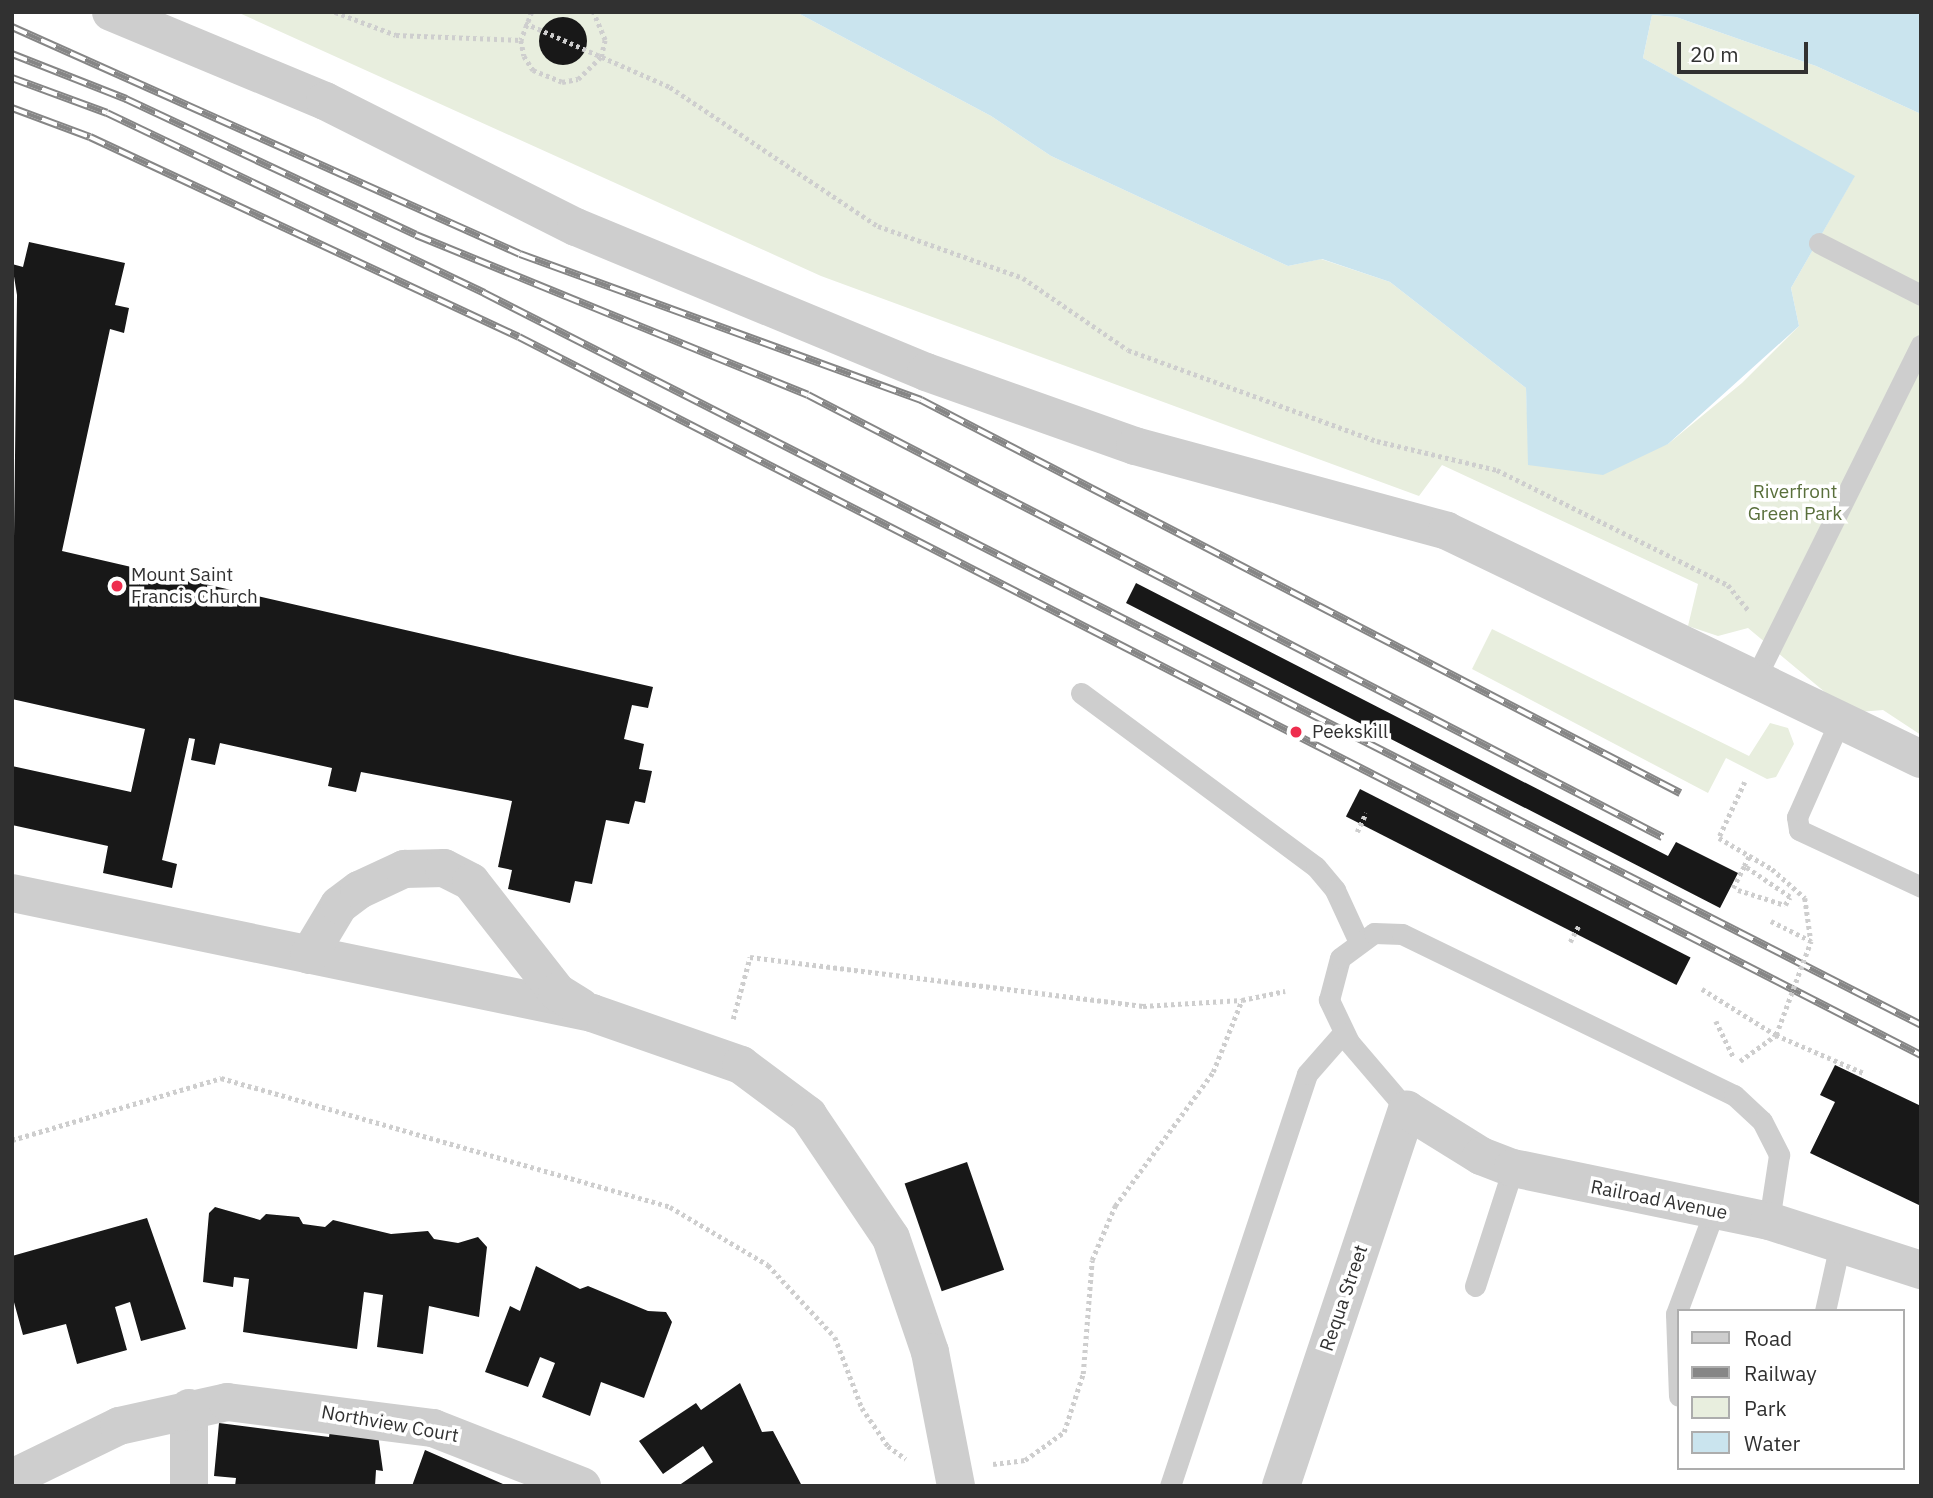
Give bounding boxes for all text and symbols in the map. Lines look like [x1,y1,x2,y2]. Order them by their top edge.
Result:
scale bar [1681,28,1812,72]
text: 20 m [1690,40,1739,68]
park label: Riverfront Green Park [1748,481,1842,525]
place label: Mount Saint Francis Church [131,564,258,608]
marker: Mount Saint Francis Church [109,578,125,594]
place label: Peekskill [1312,721,1388,743]
marker: Peekskill [1286,722,1306,742]
street label: Railroad Avenue [1589,1176,1729,1224]
street label: Requa Street [1315,1242,1373,1354]
legend [1678,1309,1905,1470]
text: Road [1744,1324,1792,1352]
text: Railway [1744,1359,1817,1387]
text: Park [1744,1394,1787,1422]
street label: Northview Court [320,1401,460,1447]
text: Water [1744,1429,1800,1457]

